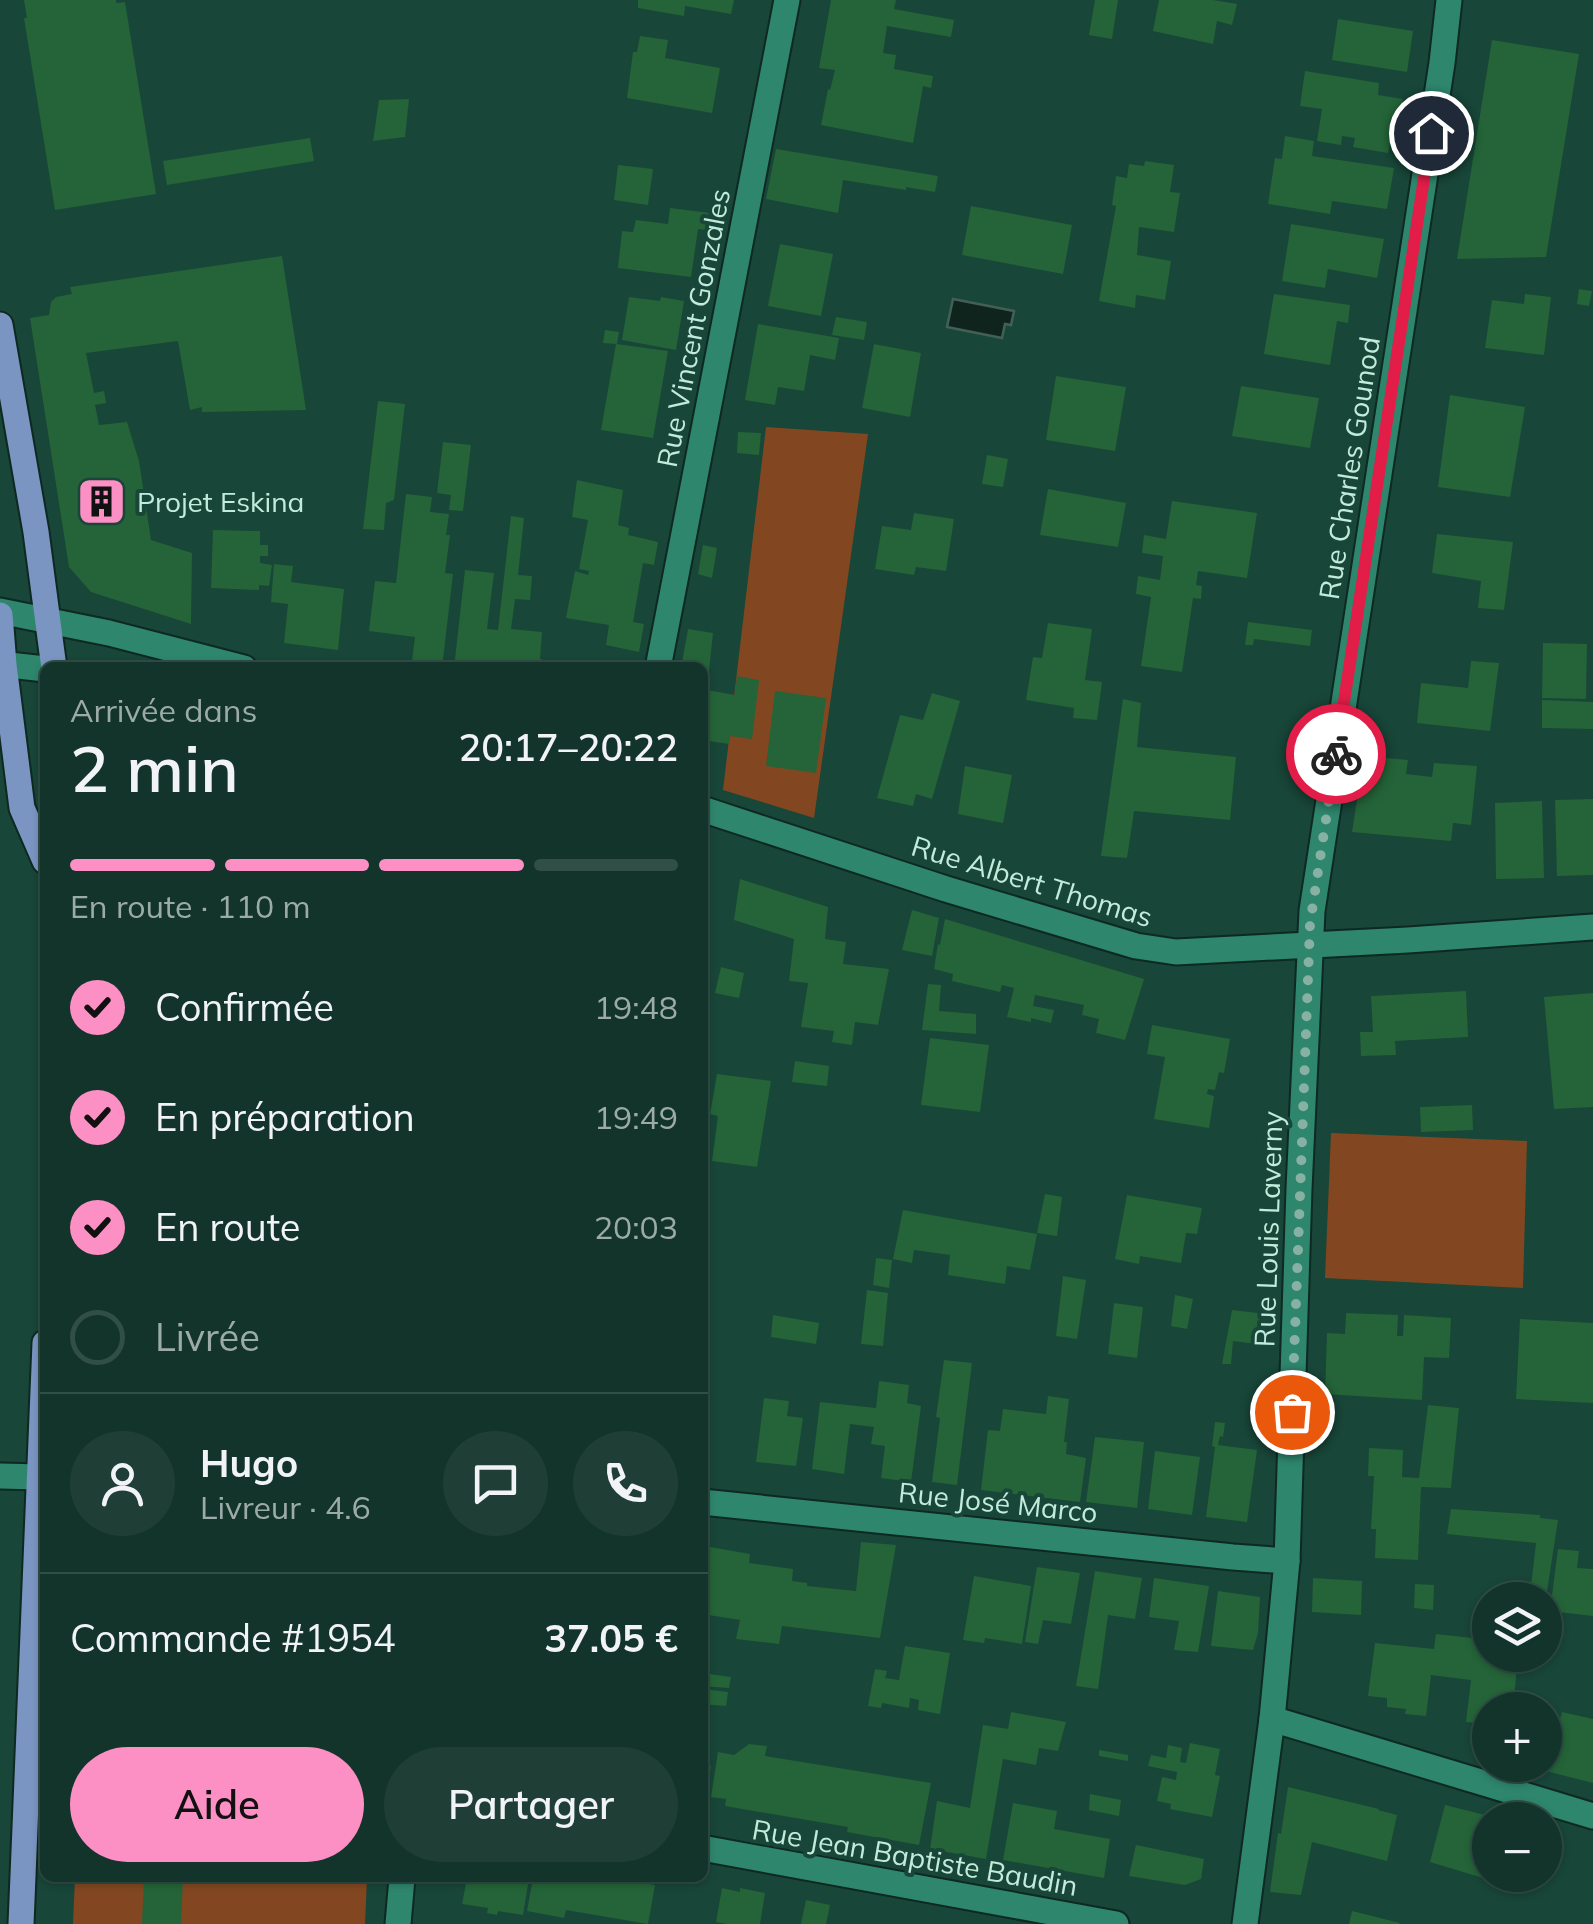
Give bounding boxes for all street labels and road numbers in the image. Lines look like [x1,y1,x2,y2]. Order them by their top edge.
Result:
street label: Rue Vincent Gonzales [649,186,737,470]
street label: Rue Charles Gounod [1311,334,1387,602]
street label: Rue Albert Thomas [907,828,1157,934]
street label: Rue Louis Laverny [1246,1110,1290,1348]
street label: Rue José Marco [897,1474,1099,1530]
street label: Rue Jean Baptiste Baudin [750,1811,1080,1903]

